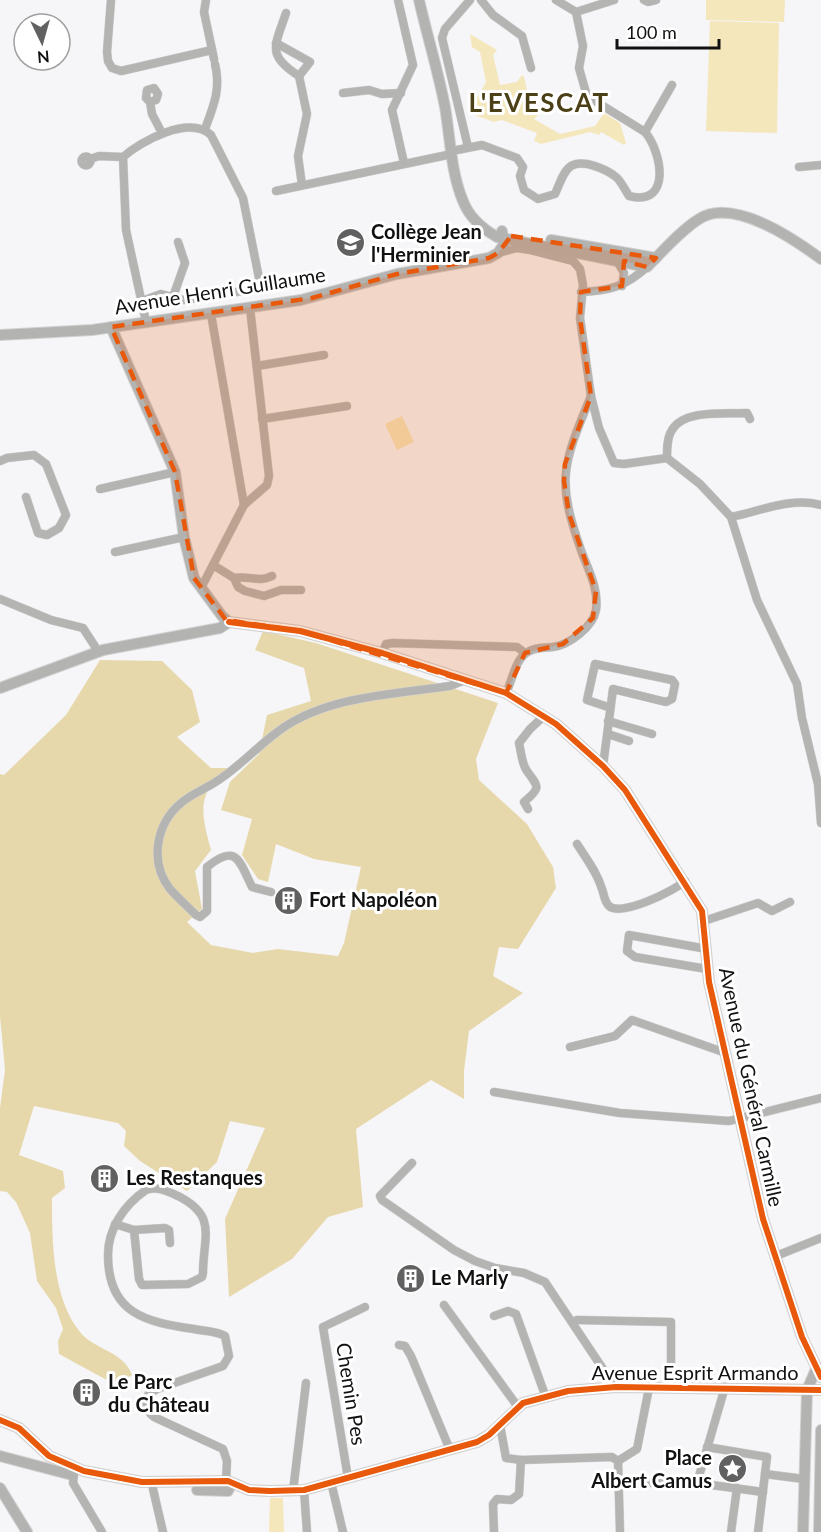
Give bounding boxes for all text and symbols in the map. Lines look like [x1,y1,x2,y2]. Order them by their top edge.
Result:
north arrow [12,12,72,72]
scale bar [617,12,719,50]
text: 100 m [626,21,677,43]
text: N [36,47,50,67]
district label: L'EVESCAT [468,86,610,118]
place label: Collège Jean l'Herminier [371,219,482,266]
school or university icon: Collège Jean l'Herminier [334,227,366,259]
street label: Avenue Henri Guillaume [113,261,327,319]
building icon: Fort Napoléon [272,884,304,916]
place label: Fort Napoléon [309,887,437,911]
street label: Avenue du Général Carmille [715,965,789,1209]
building icon: Les Restanques [89,1162,121,1194]
place label: Les Restanques [126,1165,263,1189]
building icon: Le Marly [394,1262,426,1294]
place label: Le Marly [431,1265,509,1289]
street label: Chemin Pes [332,1341,372,1447]
street label: Avenue Esprit Armando [591,1360,799,1384]
place label: Le Parc du Château [108,1369,209,1416]
building icon: Le Parc du Château [71,1377,103,1409]
place label: Place Albert Camus [590,1445,712,1492]
place icon: Place Albert Camus [717,1453,749,1485]

